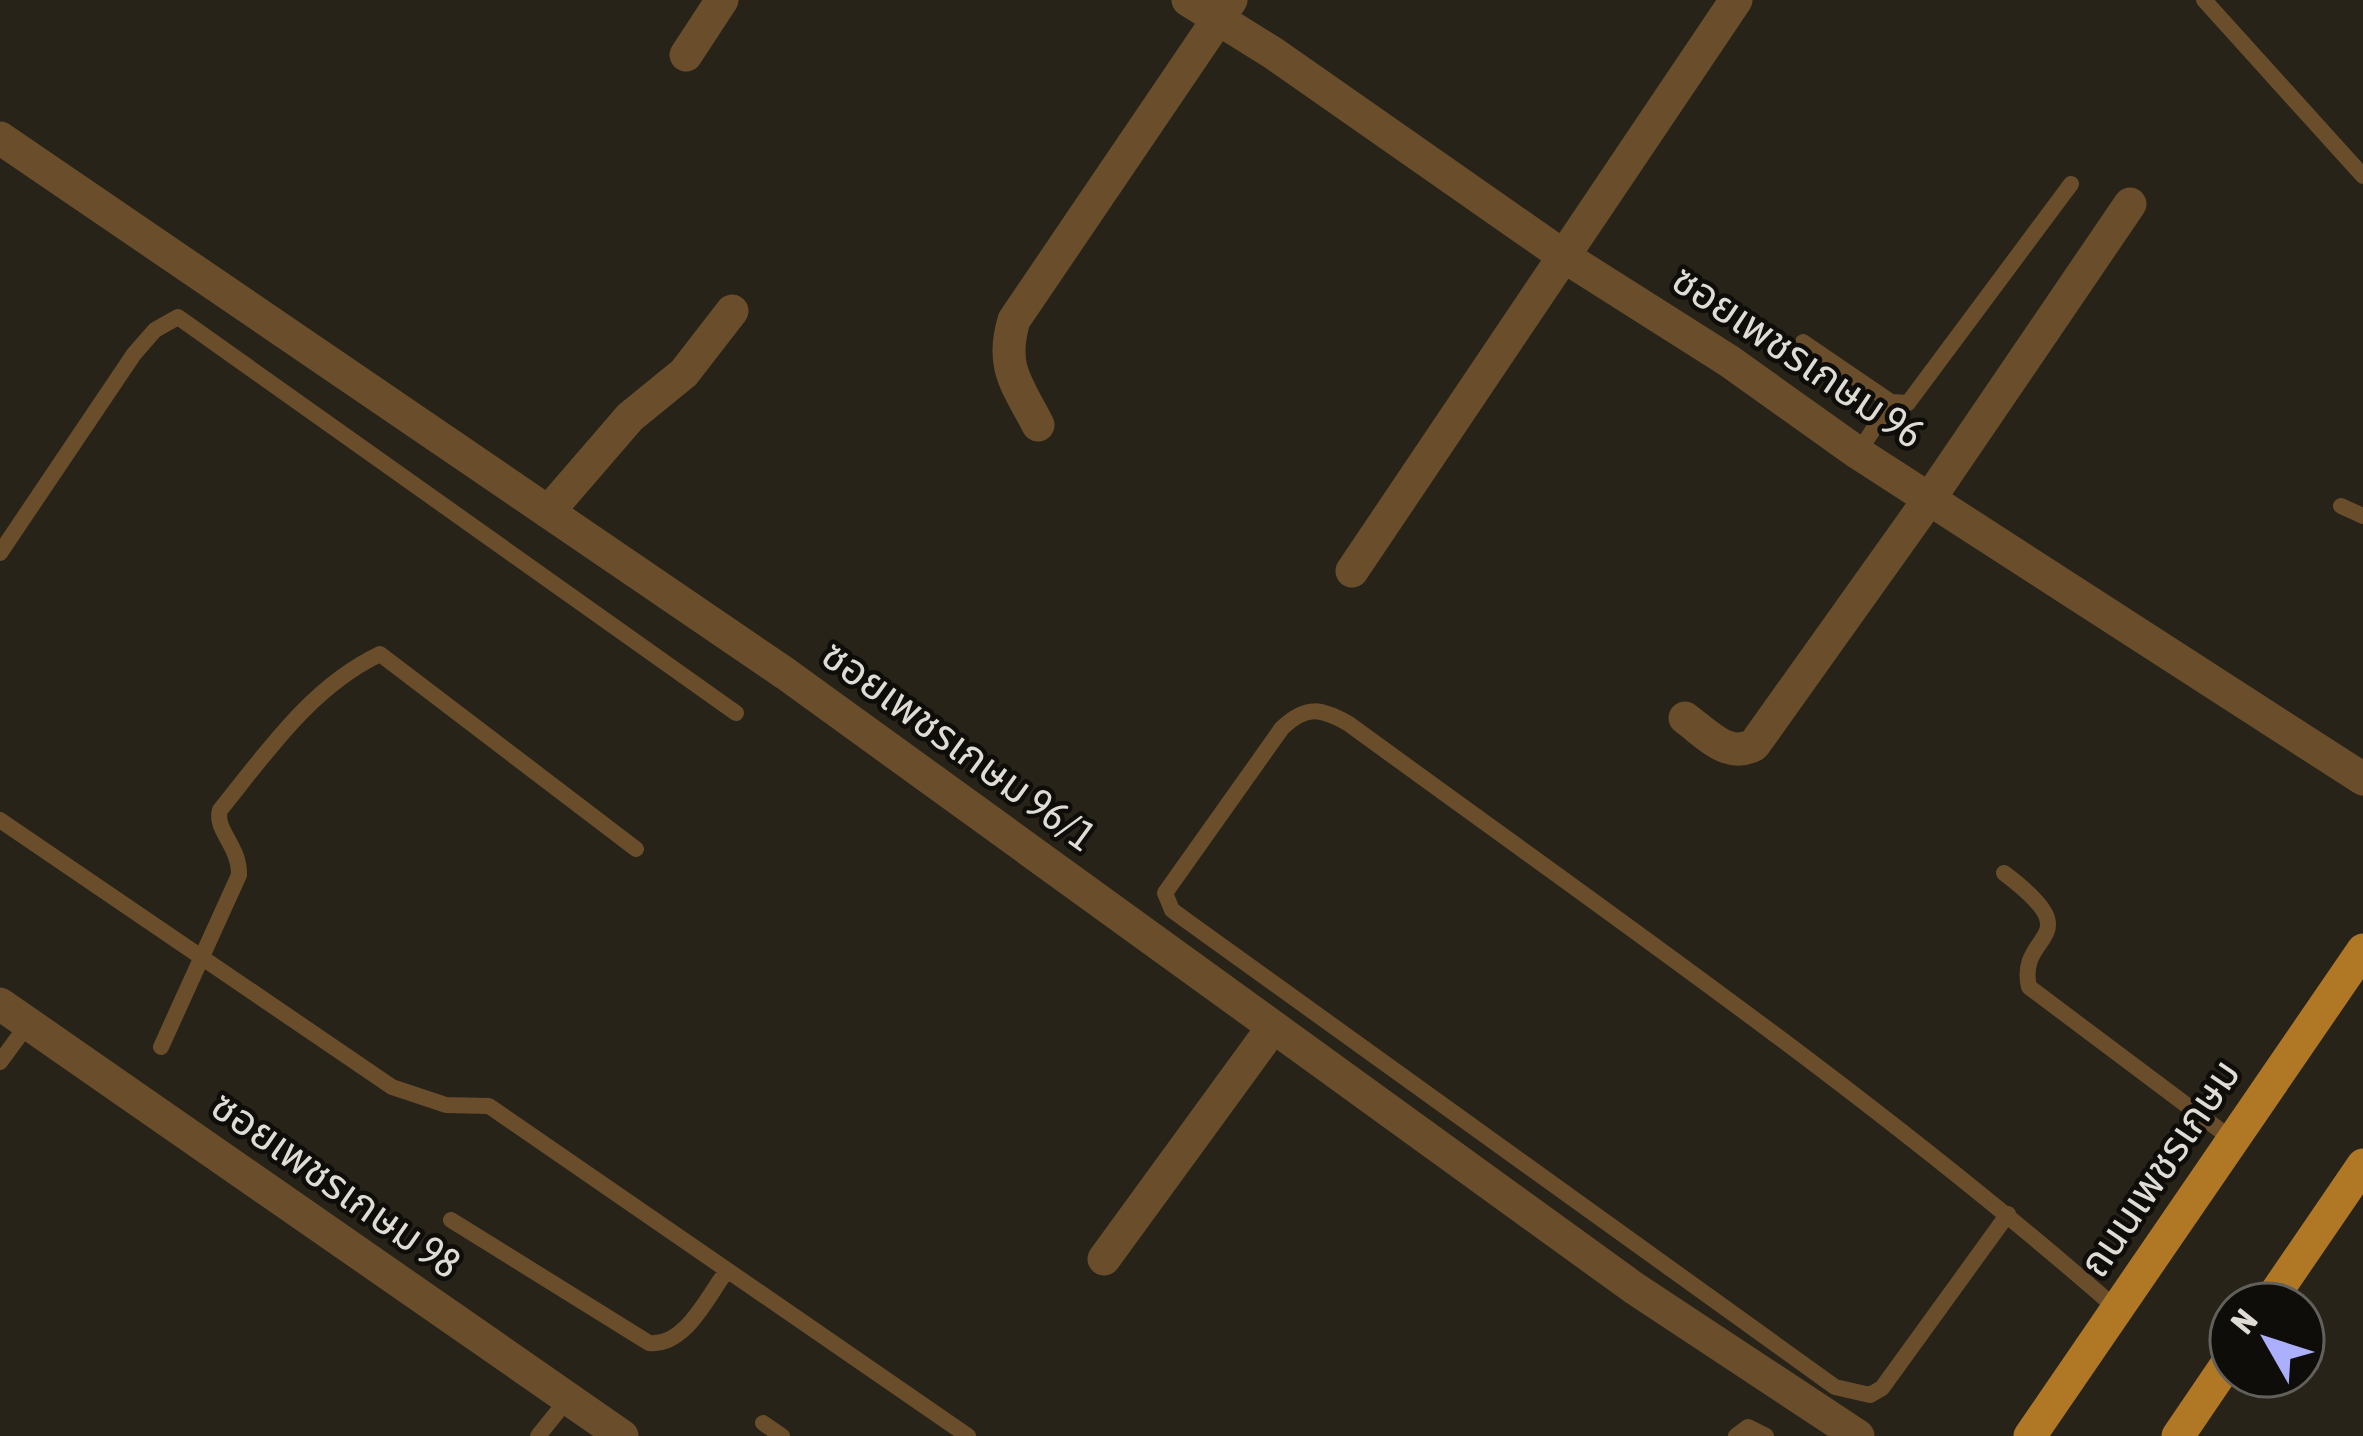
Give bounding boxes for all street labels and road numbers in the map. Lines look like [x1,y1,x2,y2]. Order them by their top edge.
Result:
street label: ซอยเพชรเกษม 96 [1663,254,1933,458]
street label: ซอยเพชรเกษม 96/1 [813,630,1105,860]
street label: ถนนเพชรเกษม [2069,1050,2249,1286]
street label: ซอยเพชรเกษม 98 [203,1081,469,1287]

